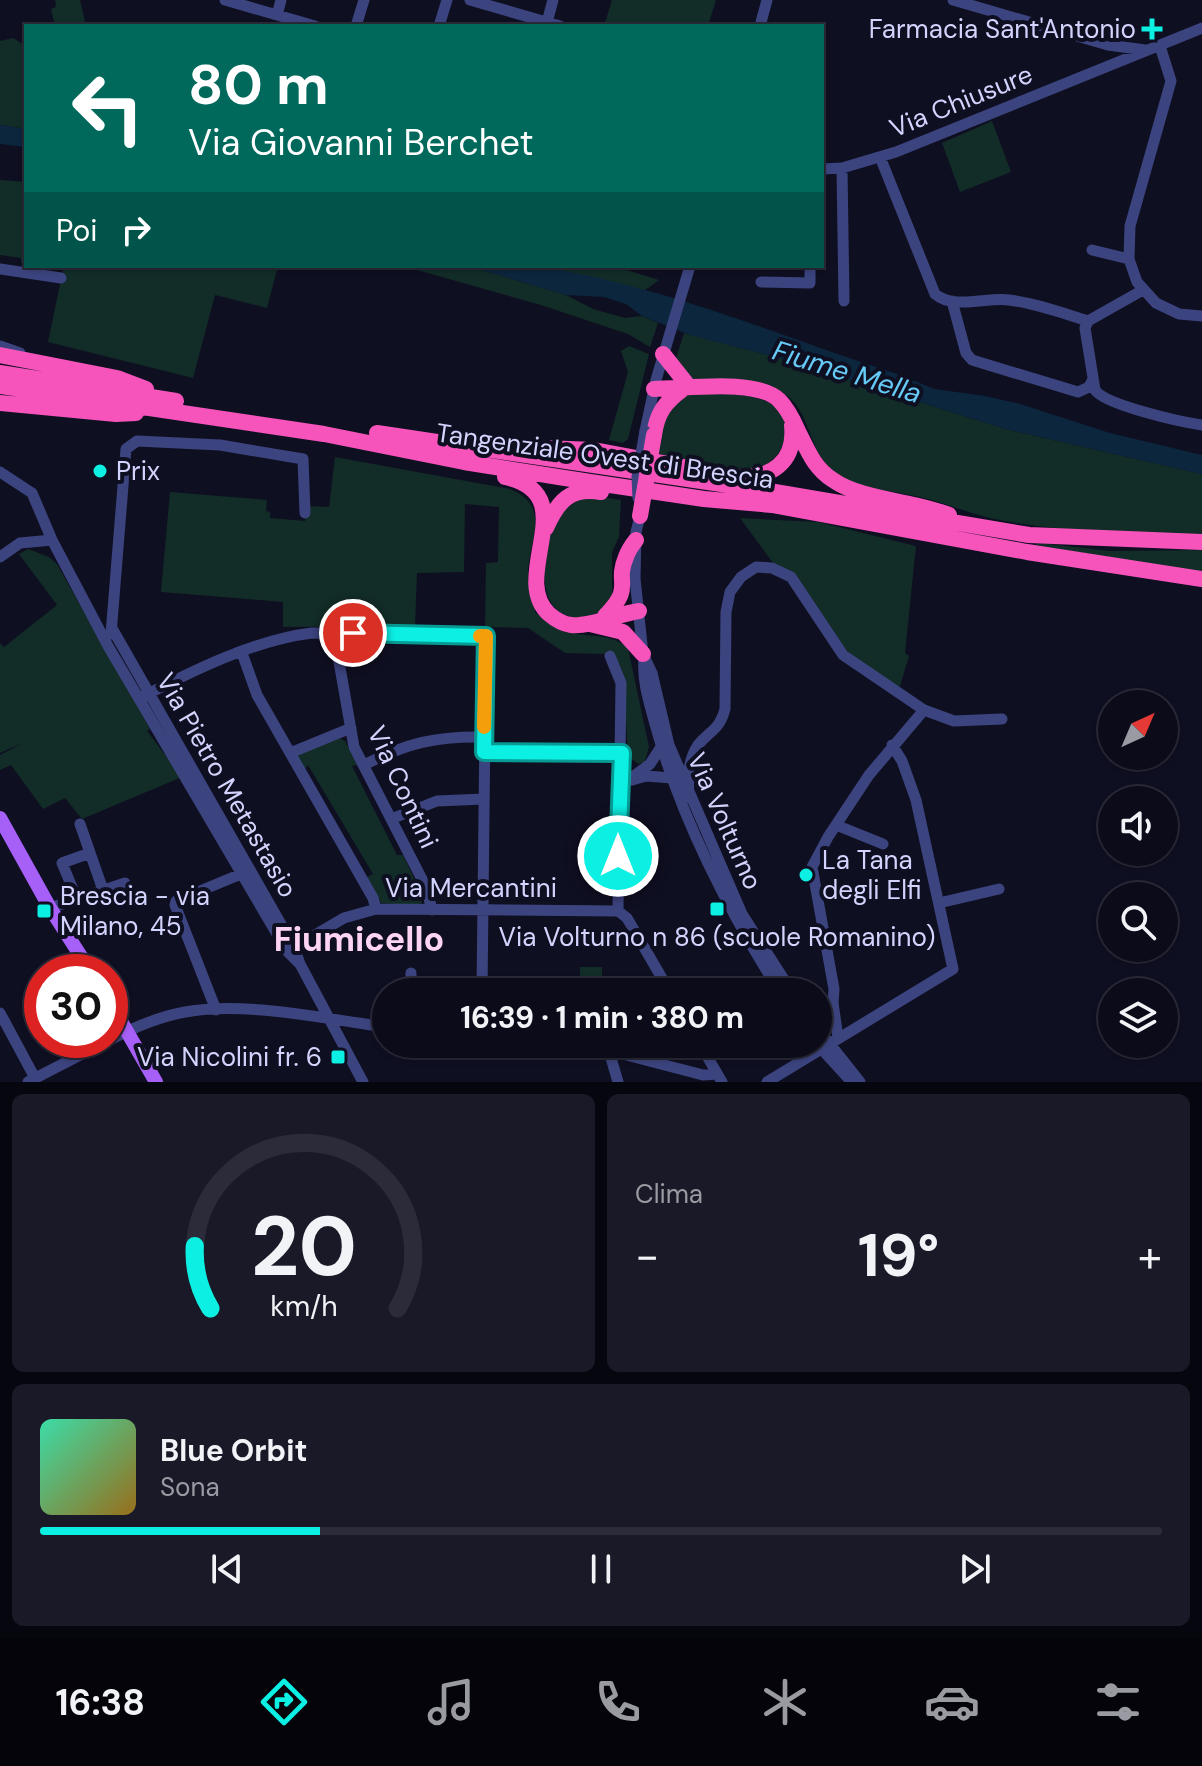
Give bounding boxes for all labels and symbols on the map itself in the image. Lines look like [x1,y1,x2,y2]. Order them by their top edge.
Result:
place label: Farmacia Sant'Antonio [869,12,1136,46]
marker: Farmacia Sant'Antonio [1143,20,1161,38]
street label: Via Chiusure [884,57,1038,145]
water label: Fiume Mella [768,332,926,412]
street label: Tangenziale Ovest di Brescia [434,416,776,496]
place label: Prix [116,454,160,488]
marker: Prix [91,462,109,480]
pin [319,599,387,667]
street label: Via Pietro Metastasio [149,666,305,904]
north arrow [1098,690,1178,770]
street label: Via Contini [360,720,446,854]
street label: Via Volturno [680,747,770,895]
position arrow [576,814,660,898]
place label: La Tana degli Elfi [822,843,922,907]
marker: La Tana degli Elfi [797,866,815,884]
street label: Via Mercantini [385,871,557,905]
place label: Brescia - via Milano, 45 [60,879,210,943]
marker: Via Volturno n 86 (scuole Romanino) [708,900,726,918]
marker: Brescia - via Milano, 45 [35,902,53,920]
district label: Fiumicello [274,917,444,962]
place label: Via Volturno n 86 (scuole Romanino) [499,920,935,954]
speed limit sign: 30 [24,954,128,1058]
place label: Via Nicolini fr. 6 [137,1040,322,1074]
marker: Via Nicolini fr. 6 [329,1048,347,1066]

